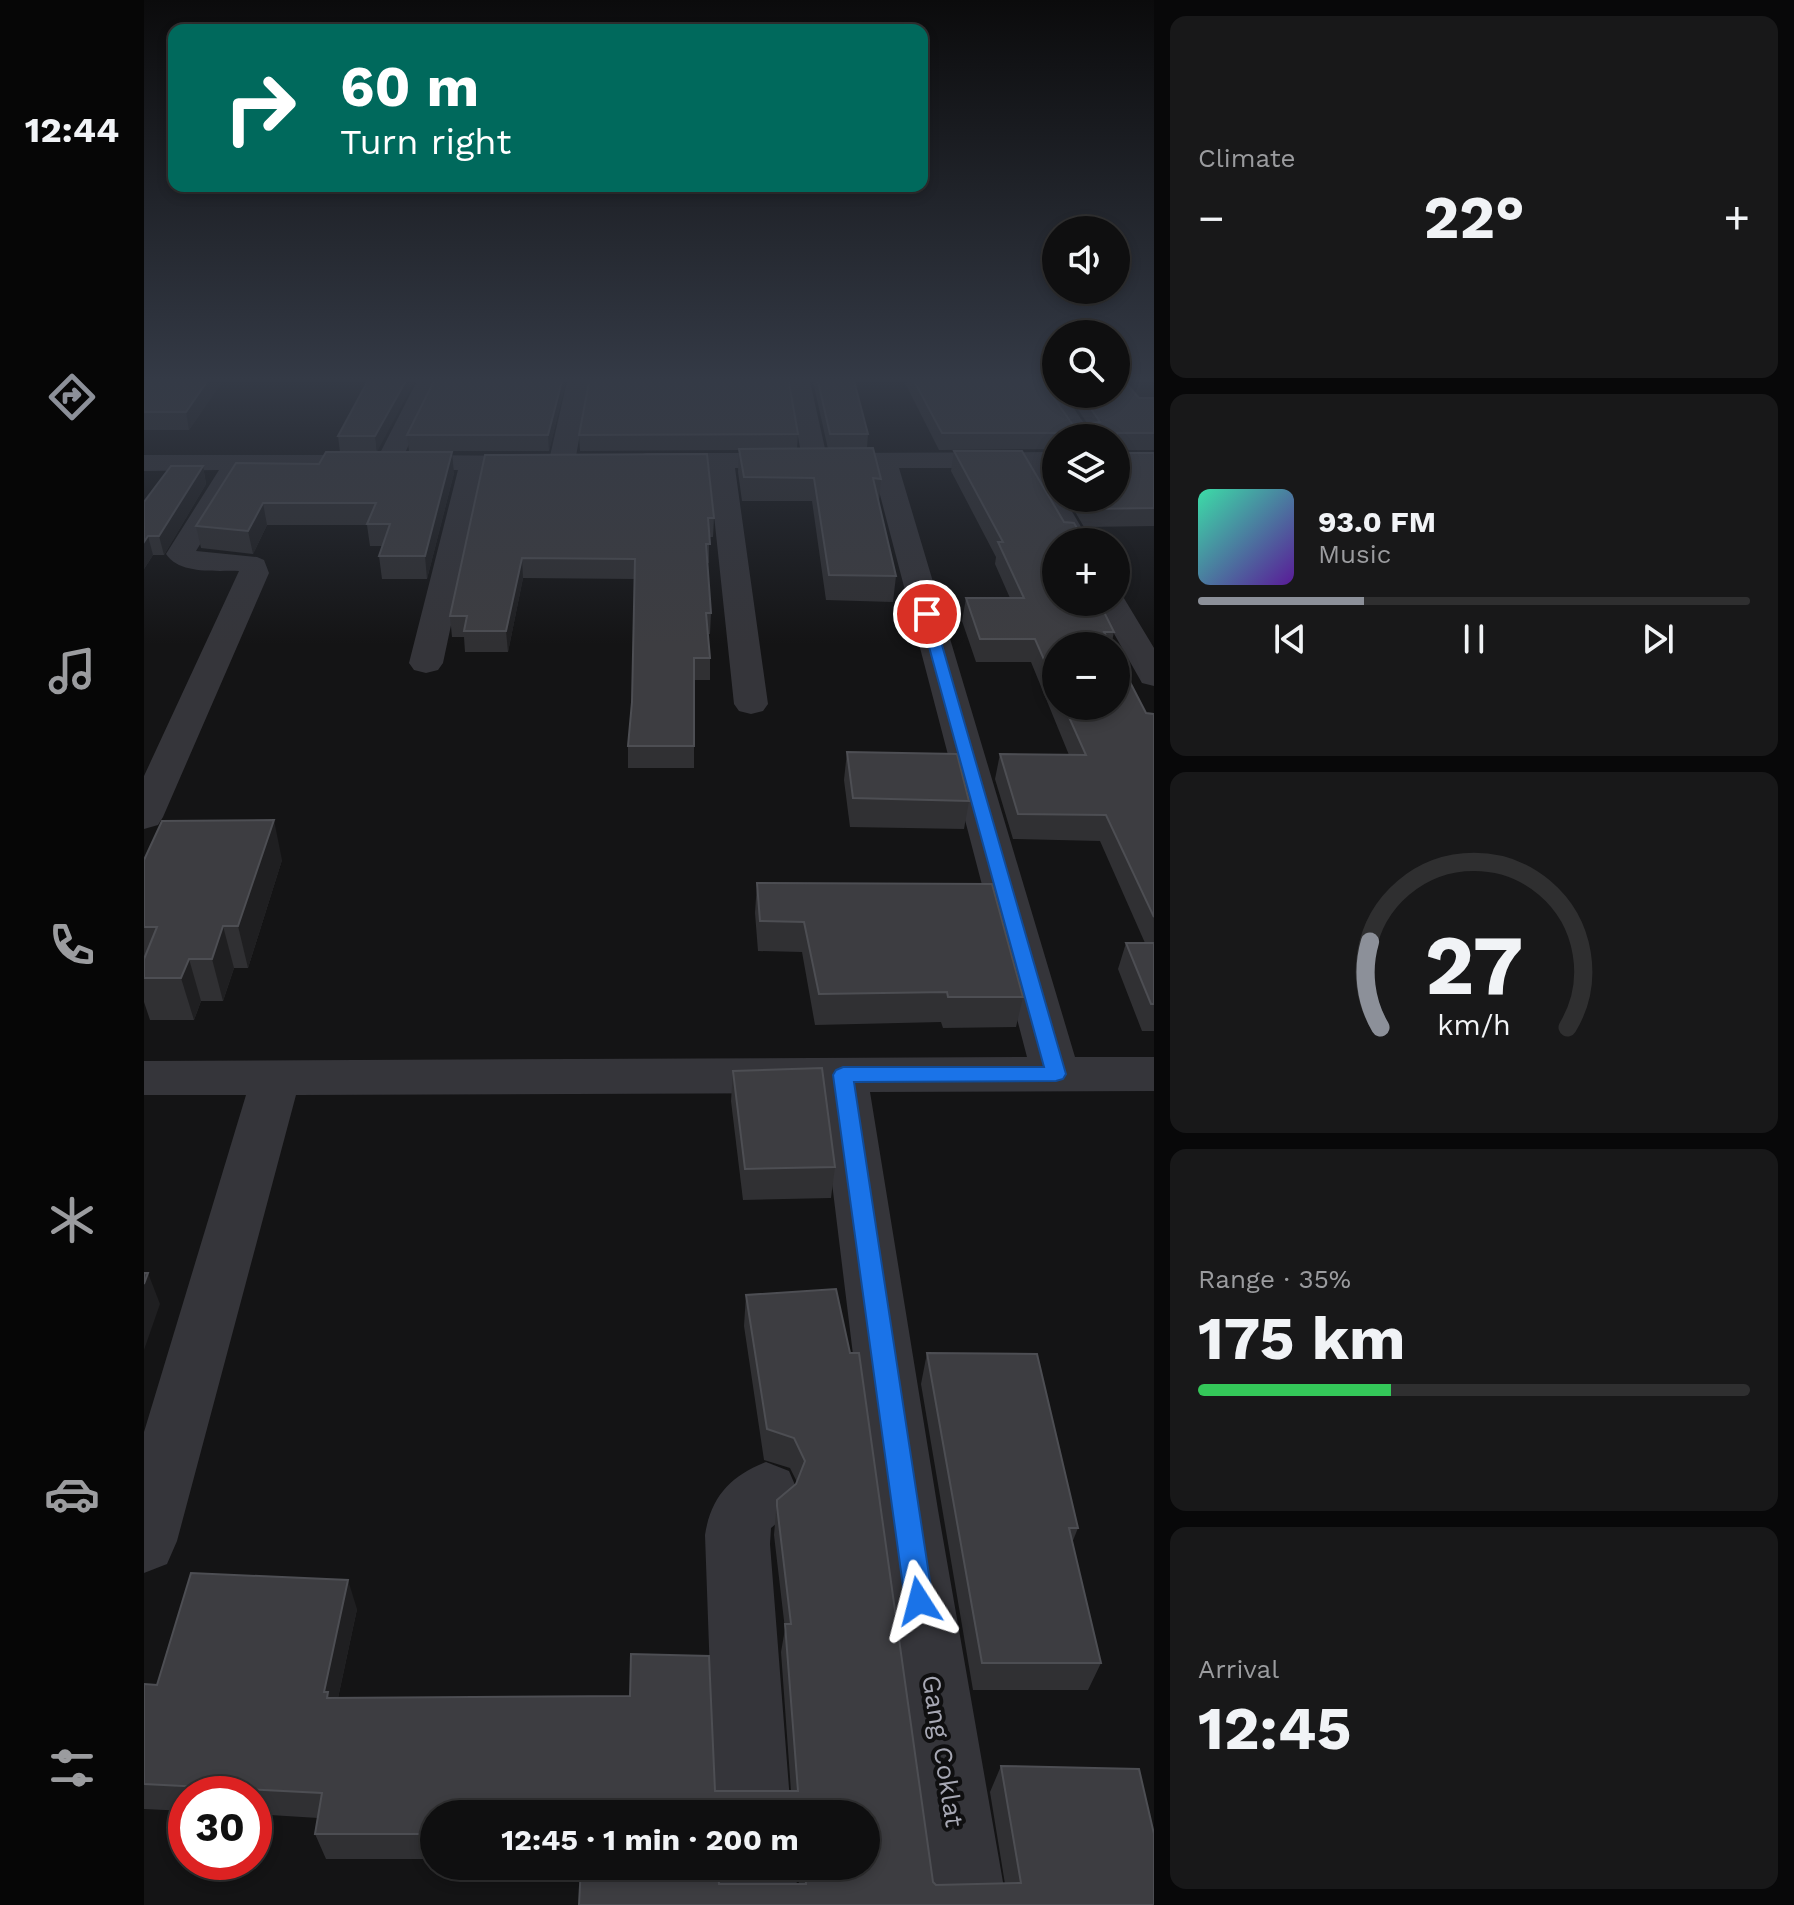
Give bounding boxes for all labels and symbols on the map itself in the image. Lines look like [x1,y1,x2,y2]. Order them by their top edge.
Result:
pin [893,580,961,648]
position arrow [877,1559,961,1643]
street label: Gang Coklat [916,1673,970,1829]
speed limit sign: 30 [168,1776,272,1880]

